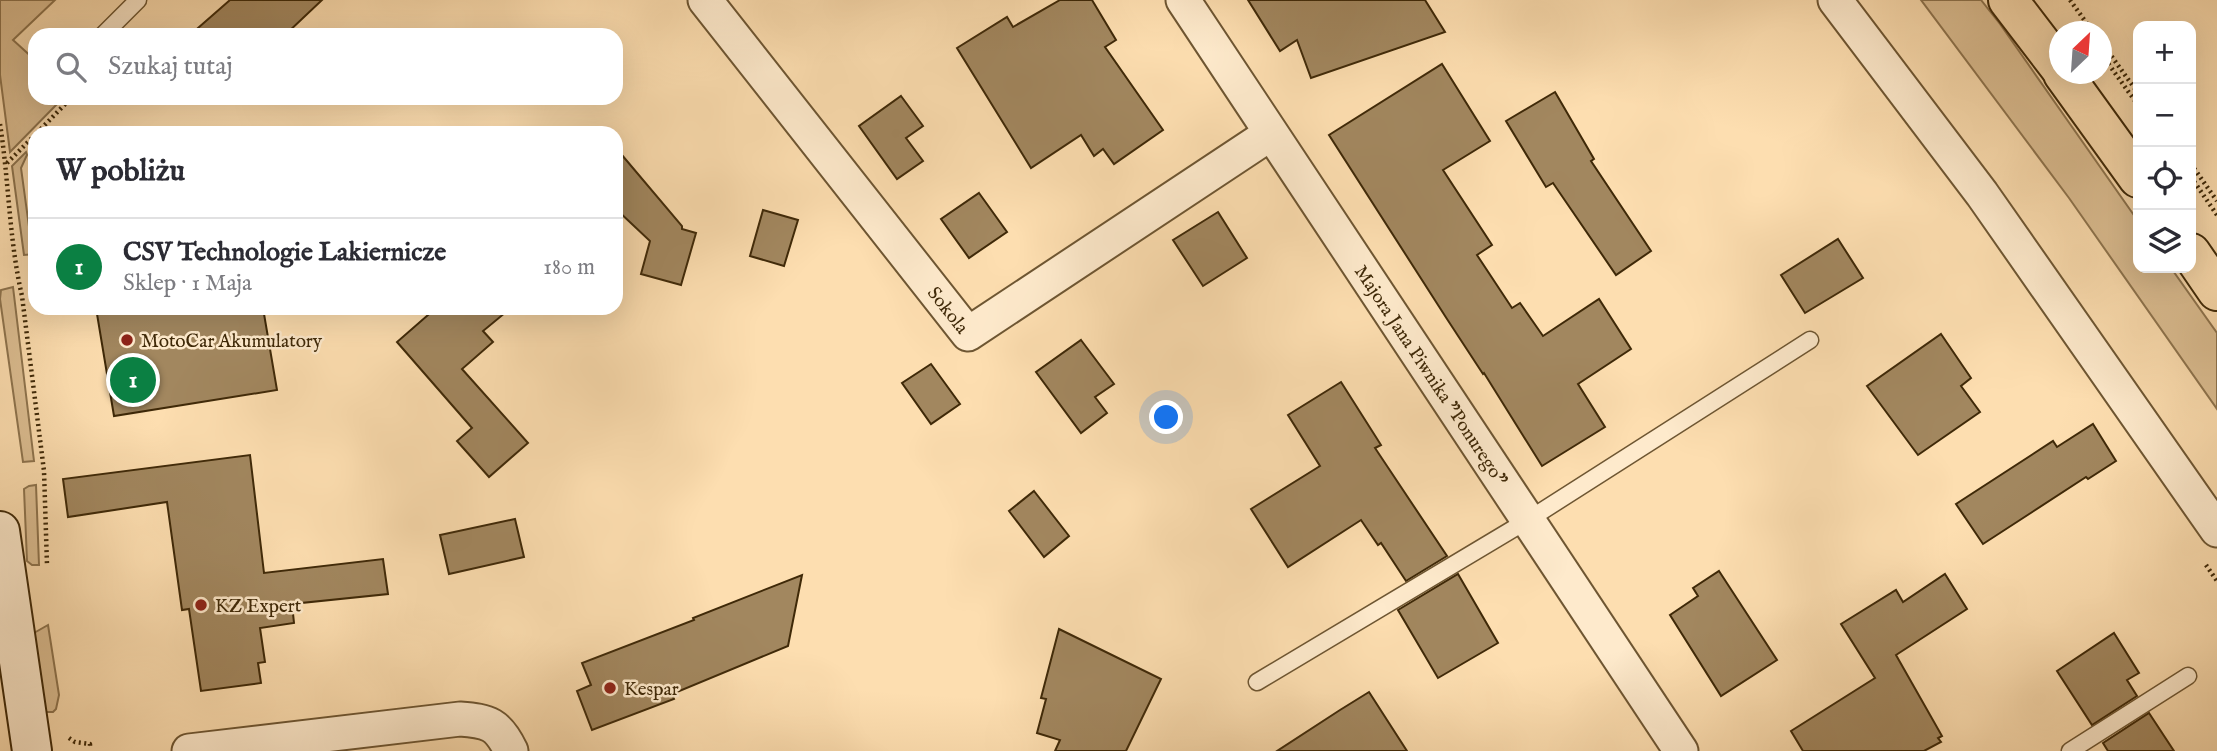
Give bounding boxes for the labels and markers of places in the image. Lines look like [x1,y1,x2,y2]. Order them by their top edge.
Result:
place label: MotoCar Akumulatory [141,330,323,354]
marker: MotoCar Akumulatory [119,332,135,348]
pin: 1 [110,354,156,406]
place label: KZ Expert [215,595,302,619]
marker: KZ Expert [193,597,209,613]
place label: Kespar [624,678,679,702]
marker: Kespar [602,680,618,696]

